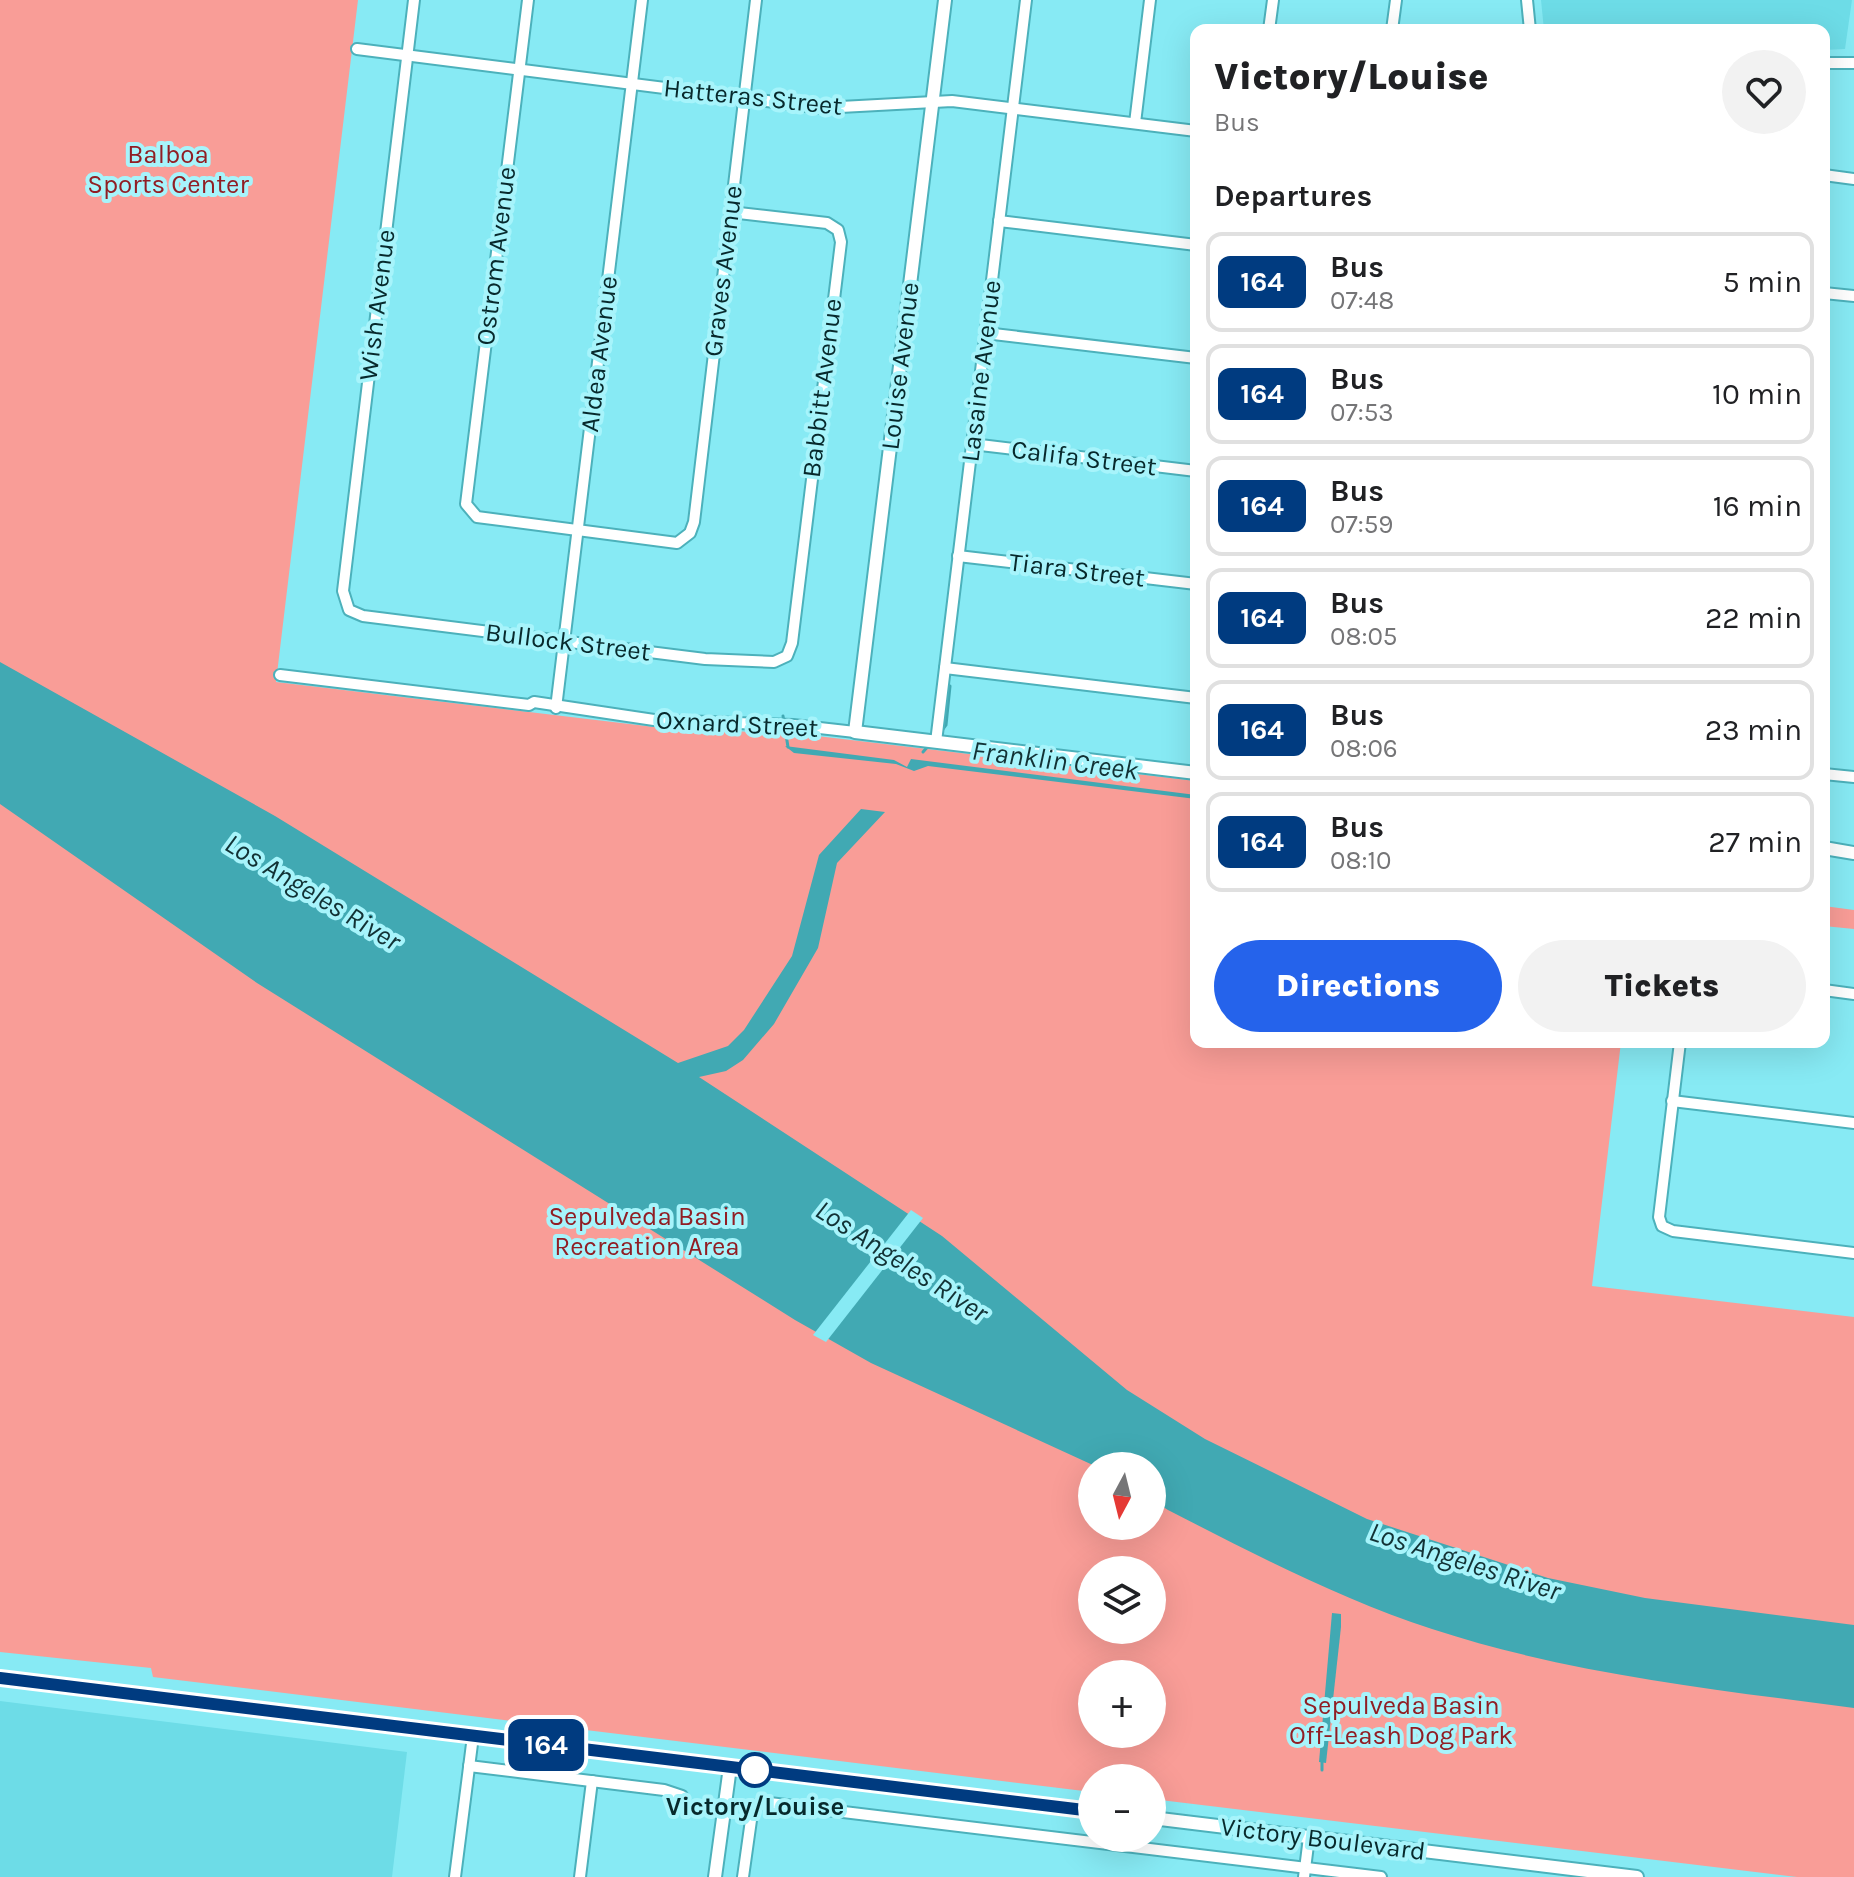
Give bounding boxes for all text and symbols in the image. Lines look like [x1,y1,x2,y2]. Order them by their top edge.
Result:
button: heart [1722,50,1806,134]
text: Victory/Louise [1214,54,1489,99]
street label: Hatteras Street [662,72,844,122]
text: Bus [1214,107,1260,138]
park label: Balboa Sports Center [87,139,249,200]
street label: Ostrom Avenue [470,165,522,347]
text: Departures [1214,178,1372,214]
street label: Graves Avenue [697,184,749,358]
street label: Wish Avenue [352,228,402,382]
text: Bus [1330,249,1384,285]
text: 5 min [1723,264,1802,300]
text: 164 [1240,265,1284,298]
street label: Aldea Avenue [574,274,624,434]
street label: Lasaine Avenue [954,278,1008,464]
street label: Louise Avenue [874,280,926,452]
text: 07:48 [1330,285,1394,316]
street label: Babbitt Avenue [796,297,848,479]
text: Bus [1330,361,1384,397]
text: 10 min [1712,376,1802,412]
text: 164 [1240,377,1284,410]
text: 07:53 [1330,397,1394,428]
street label: Califa Street [1010,434,1159,482]
text: Bus [1330,473,1384,509]
text: 16 min [1713,488,1802,524]
text: 164 [1240,489,1284,522]
text: 07:59 [1330,509,1393,540]
street label: Tiara Street [1007,546,1147,594]
text: Bus [1330,585,1384,621]
text: 22 min [1705,600,1802,636]
text: 164 [1240,601,1284,634]
street label: Bullock Street [484,616,653,668]
text: 08:05 [1330,621,1398,652]
text: Bus [1330,697,1384,733]
street label: Oxnard Street [655,704,819,744]
text: 23 min [1705,712,1802,748]
text: 164 [1240,713,1284,746]
water label: Franklin Creek [970,733,1141,787]
text: 08:06 [1330,733,1398,764]
text: Bus [1330,809,1384,845]
text: 27 min [1708,824,1802,860]
text: 164 [1240,825,1284,858]
water label: Los Angeles River [219,827,408,958]
text: 08:10 [1330,845,1391,876]
button: Directions [1214,940,1502,1032]
button: Tickets [1518,940,1806,1032]
water label: Los Angeles River [810,1193,996,1330]
park label: Sepulveda Basin Recreation Area [548,1201,746,1262]
north arrow [1078,1452,1166,1540]
map controls [1078,1452,1166,1852]
water label: Los Angeles River [1365,1515,1566,1608]
button: layers [1078,1556,1166,1644]
button: + [1078,1660,1166,1748]
park label: Sepulveda Basin Off-Leash Dog Park [1289,1690,1513,1751]
line badge: 164 [500,1719,592,1771]
text: 164 [524,1728,568,1761]
marker: Victory/Louise [738,1753,772,1787]
button: − [1078,1764,1166,1852]
place label: Victory/Louise [666,1791,844,1822]
street label: Victory Boulevard [1219,1811,1427,1867]

